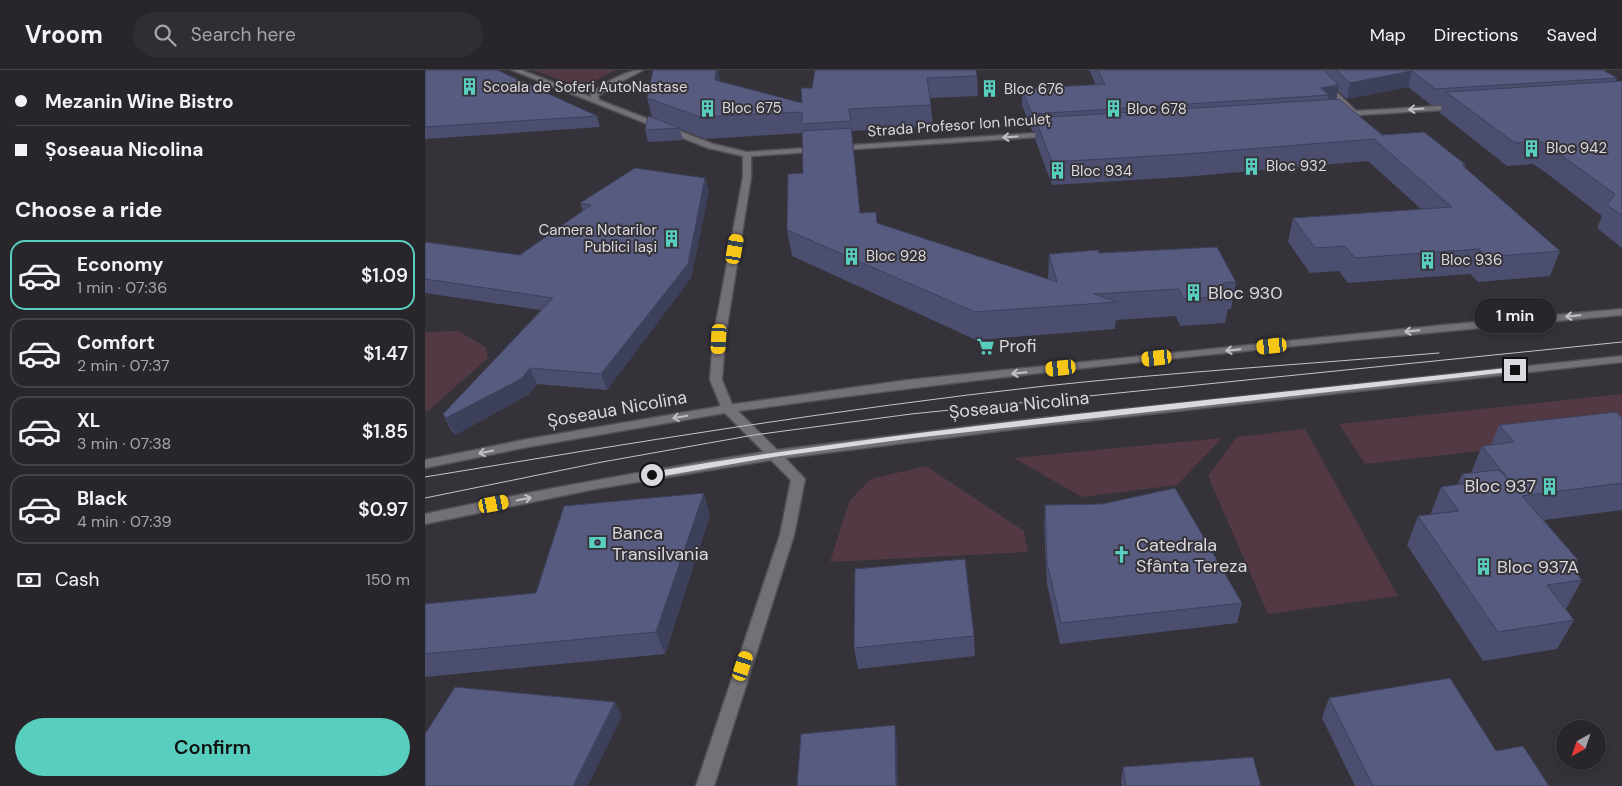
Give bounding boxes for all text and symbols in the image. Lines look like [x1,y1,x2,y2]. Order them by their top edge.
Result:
search box [133,12,483,57]
text: Vroom [25,19,103,50]
icon: search [151,21,179,49]
text: Search here [191,22,296,47]
text: Map [1370,23,1406,47]
text: Directions [1434,23,1519,47]
text: Saved [1547,23,1597,47]
building icon: Scoala de Soferi AutoNastase [459,77,479,97]
place label: Scoala de Soferi AutoNastase [483,77,688,97]
building icon: Bloc 676 [980,79,1000,99]
place label: Bloc 676 [1004,79,1064,99]
text: Mezanin Wine Bistro [45,89,234,114]
building icon: Bloc 675 [698,98,718,118]
place label: Bloc 675 [722,98,782,118]
building icon: Bloc 678 [1103,99,1123,119]
place label: Bloc 678 [1127,99,1187,119]
one-way arrow [1408,105,1424,114]
street label: Strada Profesor Ion Inculeț [867,109,1051,141]
one-way arrow [1002,132,1018,141]
text: Șoseaua Nicolina [45,137,203,162]
building icon: Bloc 942 [1522,138,1542,158]
place label: Bloc 942 [1546,138,1607,158]
building icon: Bloc 932 [1242,156,1262,176]
place label: Bloc 932 [1266,156,1327,176]
building icon: Bloc 934 [1047,161,1067,181]
place label: Bloc 934 [1071,161,1132,181]
text: Choose a ride [15,195,163,224]
place label: Camera Notarilor Publici Iași [539,220,657,257]
building icon: Camera Notarilor Publici Iași [661,229,681,249]
car [725,233,744,265]
building icon: Bloc 928 [842,246,862,266]
place label: Bloc 928 [866,246,927,266]
building icon: Bloc 936 [1417,250,1437,270]
place label: Bloc 936 [1441,250,1502,270]
text: Economy [77,252,164,277]
icon: car [17,253,62,298]
text: $1.09 [361,263,408,288]
text: 1 min · 07:36 [77,277,167,298]
place label: Bloc 930 [1208,281,1283,305]
building icon: Bloc 930 [1184,283,1204,303]
callout: 1 min [1474,298,1556,332]
text: 1 min [1496,305,1534,326]
one-way arrow [1566,312,1582,321]
car [710,324,727,354]
one-way arrow [1404,326,1420,336]
text: Comfort [77,330,155,355]
icon: car [17,331,62,376]
place label: Profi [999,334,1037,358]
supermarket icon: Profi [975,336,995,356]
car [1256,337,1287,355]
text: $1.47 [363,341,408,366]
one-way arrow [1225,345,1241,355]
car [1141,349,1172,367]
text: 2 min · 07:37 [77,355,170,376]
car [1045,359,1076,377]
route end [1504,359,1526,381]
one-way arrow [1011,368,1027,378]
street label: Șoseaua Nicolina [545,385,689,433]
street label: Șoseaua Nicolina [948,386,1090,424]
text: XL [77,408,100,433]
icon: car [17,409,62,454]
one-way arrow [673,412,689,422]
text: $1.85 [362,419,408,444]
text: 3 min · 07:38 [77,433,171,454]
one-way arrow [478,448,494,457]
route start [641,464,663,486]
place label: Bloc 937 [1464,474,1536,498]
building icon: Bloc 937 [1540,476,1560,496]
text: Black [77,486,128,511]
icon: car [17,487,62,532]
one-way arrow [516,493,532,503]
car [477,494,510,514]
text: $0.97 [358,497,408,522]
text: 4 min · 07:39 [77,511,171,532]
place label: Banca Transilvania [612,521,709,566]
bank icon: Banca Transilvania [588,533,608,553]
place label: Catedrala Sfânta Tereza [1136,533,1247,578]
church icon: Catedrala Sfânta Tereza [1112,545,1132,565]
place label: Bloc 937A [1497,555,1579,579]
building icon: Bloc 937A [1473,557,1493,577]
icon: cash [15,566,43,594]
text: Cash [55,567,99,592]
text: 150 m [366,569,410,590]
car [731,649,754,683]
button: Confirm [15,718,410,776]
north arrow [1556,720,1606,770]
map controls [1556,720,1606,770]

